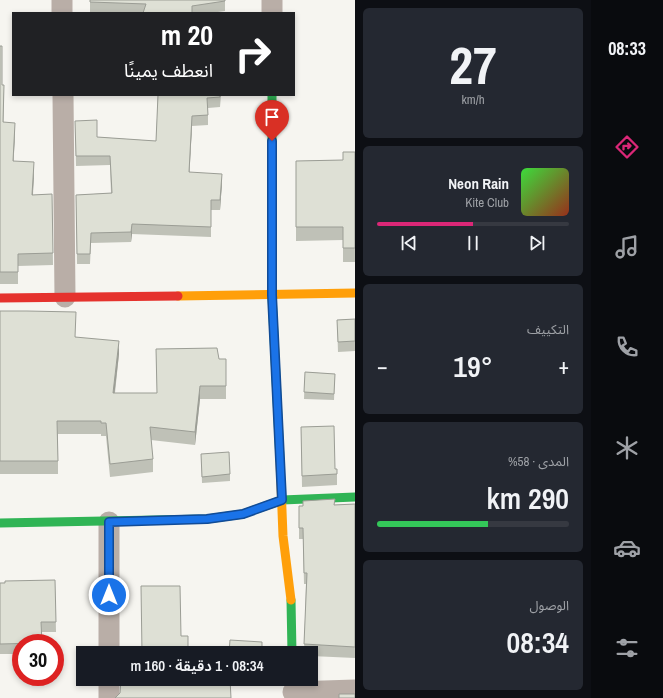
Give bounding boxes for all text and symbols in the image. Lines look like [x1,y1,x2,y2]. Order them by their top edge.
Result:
text: 20 m [161,16,213,54]
icon: right [227,28,279,80]
text: 27 [449,30,497,100]
text: 08:33 [608,36,646,61]
text: انعطف يمينًا [124,58,213,83]
text: km/h [461,91,485,108]
pin [255,100,289,141]
icon: arrive [261,106,283,128]
icon: directions [613,133,641,161]
text: Neon Rain [448,173,509,194]
text: Kite Club [465,194,509,211]
icon: previous [398,232,420,254]
icon: pause [462,232,484,254]
icon: next [526,232,548,254]
icon: music [613,233,641,261]
text: التكييف [527,321,569,338]
icon: phone [613,333,641,361]
text: 19° [453,346,493,386]
text: − [377,351,388,381]
text: + [558,351,569,381]
icon: climate [613,434,641,462]
text: المدى · 58% [508,453,569,470]
text: 290 km [487,478,569,518]
icon: car [613,534,641,562]
position arrow [88,574,130,616]
text: الوصول [529,597,569,614]
text: 08:34 [507,622,569,662]
speed limit sign: 30 [12,634,64,686]
icon: filters [613,634,641,662]
text: 08:34 · 1 دقيقة · 160 m [130,655,264,676]

